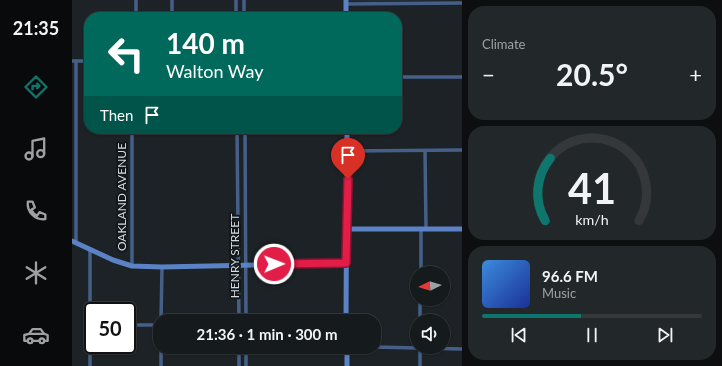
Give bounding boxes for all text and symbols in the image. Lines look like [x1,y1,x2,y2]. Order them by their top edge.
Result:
text: 21:35 [13,17,59,39]
text: 140 m [166,26,245,60]
icon: left [100,28,152,80]
text: Climate [482,36,525,52]
text: 20.5° [556,56,628,92]
text: Walton Way [166,60,263,82]
text: − [482,61,495,88]
text: + [689,61,702,88]
icon: directions [22,73,50,101]
icon: arrive [141,104,163,126]
text: Then [100,106,133,124]
icon: music [22,135,50,163]
pin [331,138,365,179]
street label: OAKLAND AVENUE [114,143,129,251]
icon: arrive [337,144,359,166]
text: 41 [568,163,616,213]
icon: phone [22,197,50,225]
text: km/h [575,211,609,228]
street label: HENRY STREET [227,214,242,298]
position arrow [253,243,295,285]
icon: climate [22,259,50,287]
north arrow [410,266,450,306]
map controls [410,266,450,354]
text: 96.6 FM [542,267,598,285]
text: Music [542,285,576,301]
speed limit sign: 50 [84,302,136,354]
button: sound [410,314,450,354]
icon: car [22,321,50,349]
icon: previous [508,324,530,346]
icon: pause [581,324,603,346]
icon: next [654,324,676,346]
text: 21:36 · 1 min · 300 m [197,325,337,343]

